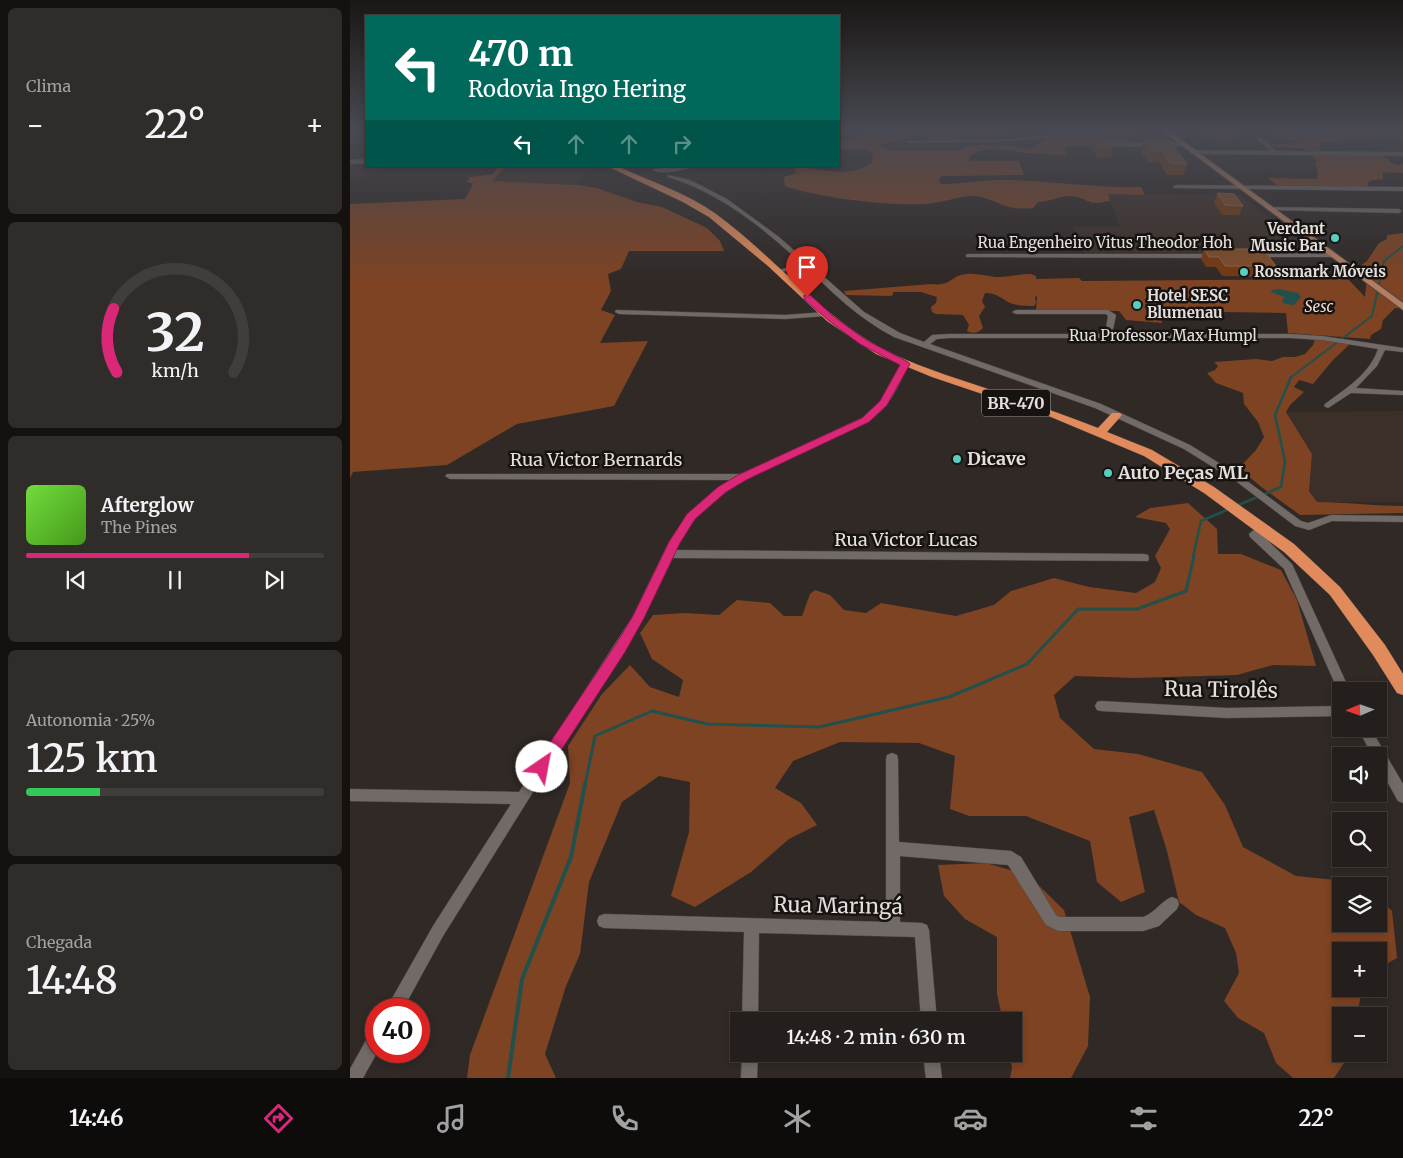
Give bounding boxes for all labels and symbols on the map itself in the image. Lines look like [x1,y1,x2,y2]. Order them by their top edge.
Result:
place label: Verdant Music Bar [1251,219,1325,255]
marker: Verdant Music Bar [1329,232,1341,244]
street label: Rua Engenheiro Vitus Theodor Hoh [978,233,1233,252]
pin [786,246,828,297]
place label: Rossmark Móveis [1254,262,1386,281]
marker: Rossmark Móveis [1238,266,1250,278]
place label: Hotel SESC Blumenau [1147,286,1228,322]
park label: Sesc [1305,297,1334,316]
marker: Hotel SESC Blumenau [1131,299,1143,311]
street label: Rua Professor Max Humpl [1069,326,1257,345]
road number: BR-470 [982,389,1050,416]
place label: Dicave [967,447,1026,470]
street label: Rua Victor Bernards [510,448,682,471]
marker: Dicave [951,453,963,465]
place label: Auto Peças ML [1117,461,1248,484]
marker: Auto Peças ML [1102,467,1114,479]
street label: Rua Victor Lucas [834,528,978,551]
street label: Rua Tirolês [1164,675,1278,704]
north arrow [1332,682,1388,738]
position arrow [515,740,567,792]
street label: Rua Maringá [773,891,903,920]
speed limit sign: 40 [365,998,430,1063]

